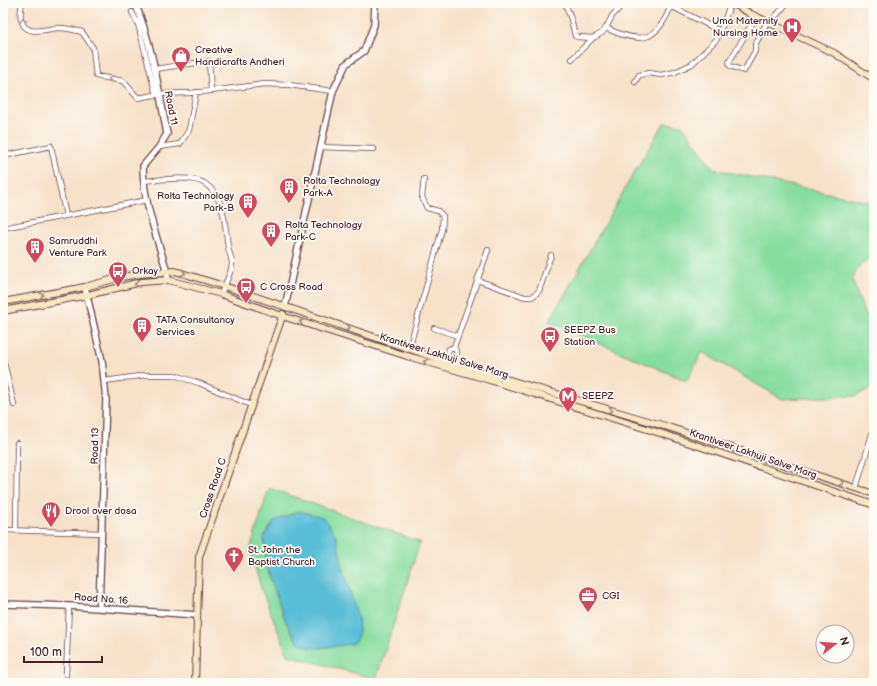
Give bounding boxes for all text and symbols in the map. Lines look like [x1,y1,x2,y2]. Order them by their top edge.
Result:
place label: Uma Maternity Nursing Home [712,15,778,39]
one-way arrow [19,16,27,23]
hospital icon: Uma Maternity Nursing Home [781,16,803,44]
place label: Creative Handicrafts Andheri [195,44,285,68]
shop icon: Creative Handicrafts Andheri [170,45,192,73]
one-way arrow [108,76,114,84]
street label: Road 11 [162,90,180,126]
place label: Rolta Technology Park-A [303,175,381,199]
building icon: Rolta Technology Park-A [278,176,300,204]
place label: Rolta Technology Park-B [157,190,234,214]
building icon: Rolta Technology Park-B [237,191,259,219]
place label: Rolta Technology Park-C [285,219,363,243]
building icon: Rolta Technology Park-C [260,220,282,248]
place label: Samruddhi Venture Park [49,235,107,259]
building icon: Samruddhi Venture Park [24,236,46,264]
bus stop icon: Orkay [107,260,129,288]
place label: Orkay [132,265,159,277]
one-way arrow [179,268,186,277]
bus stop icon: C Cross Road [235,276,257,304]
one-way arrow [134,279,140,287]
place label: C Cross Road [260,281,323,293]
one-way arrow [38,291,44,300]
place label: TATA Consultancy Services [156,314,235,338]
building icon: TATA Consultancy Services [131,315,153,343]
one-way arrow [299,319,306,327]
one-way arrow [345,324,352,332]
place label: SEEPZ Bus Station [564,324,616,348]
bus stop icon: SEEPZ Bus Station [539,325,561,353]
street label: Krantiveer Lakhuji Salve Marg [378,331,510,381]
one-way arrow [423,358,429,366]
metro station icon: SEEPZ [557,385,579,413]
place label: SEEPZ [582,390,615,402]
one-way arrow [606,405,613,414]
street label: Krantiveer Lakhuji Salve Marg [688,426,819,482]
street label: Road 13 [89,427,101,465]
street label: Cross Road C [197,456,229,520]
one-way arrow [837,479,844,487]
restaurant icon: Drool over dosa [40,500,62,528]
place label: Drool over dosa [65,505,137,517]
place label: St. John the Baptist Church [248,544,315,568]
church icon: St. John the Baptist Church [223,545,245,573]
office icon: CGI [577,585,599,613]
place label: CGI [602,590,620,602]
street label: Road No. 16 [73,591,129,607]
north arrow [815,624,855,664]
text: N [837,635,852,647]
scale bar [24,638,102,664]
text: 100 m [30,645,62,660]

